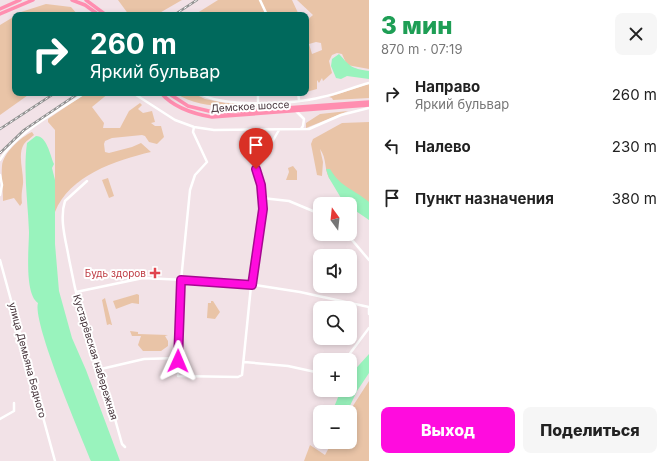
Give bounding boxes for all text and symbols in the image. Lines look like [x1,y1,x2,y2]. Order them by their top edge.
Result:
text: 3 мин [381,11,452,40]
button: close [615,13,657,55]
text: 260 m [90,27,177,61]
icon: right [24,28,76,80]
text: 870 m · 07:19 [381,41,462,57]
text: Яркий бульвар [90,61,220,82]
text: Направо [415,77,480,96]
icon: right [381,83,403,105]
text: 260 m [612,85,657,104]
text: Яркий бульвар [415,96,509,112]
street label: Демское шоссе [210,98,290,114]
pin [239,128,273,169]
icon: arrive [245,134,267,156]
icon: left [381,135,403,157]
text: Налево [415,137,471,156]
text: 230 m [612,137,657,156]
icon: arrive [381,187,403,209]
text: Пункт назначения [415,189,554,208]
text: 380 m [612,189,657,208]
north arrow [313,197,357,241]
map controls [313,197,357,449]
button: sound [313,249,357,293]
place label: Будь здоров [85,267,146,279]
marker: Будь здоров [149,267,161,279]
street label: Кустарёвская набережная [71,293,121,421]
street label: улица Демьяна Бедного [7,301,49,419]
button: search [313,301,357,345]
position arrow [157,340,199,382]
button: + [313,353,357,397]
button: − [313,405,357,449]
button: Выход [381,407,515,453]
button: Поделиться [523,407,657,453]

